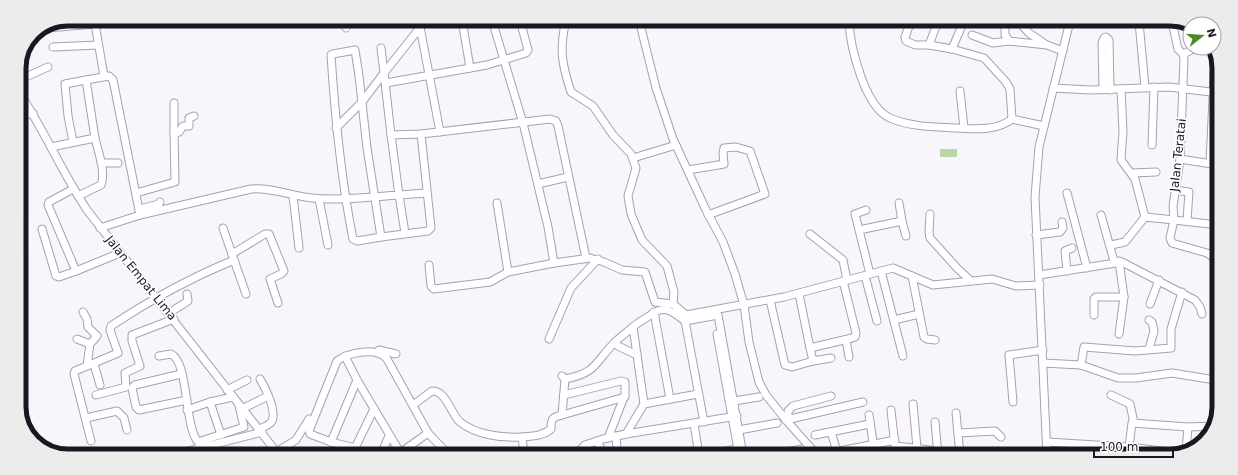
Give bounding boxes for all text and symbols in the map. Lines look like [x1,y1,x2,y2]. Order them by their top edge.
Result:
north arrow [1182,16,1222,56]
text: N [1204,27,1219,40]
street label: Jalan Teratai [1167,118,1189,193]
street label: Jalan Empat Lima [102,232,179,323]
scale bar [1094,433,1173,459]
text: 100 m [1100,440,1138,454]

